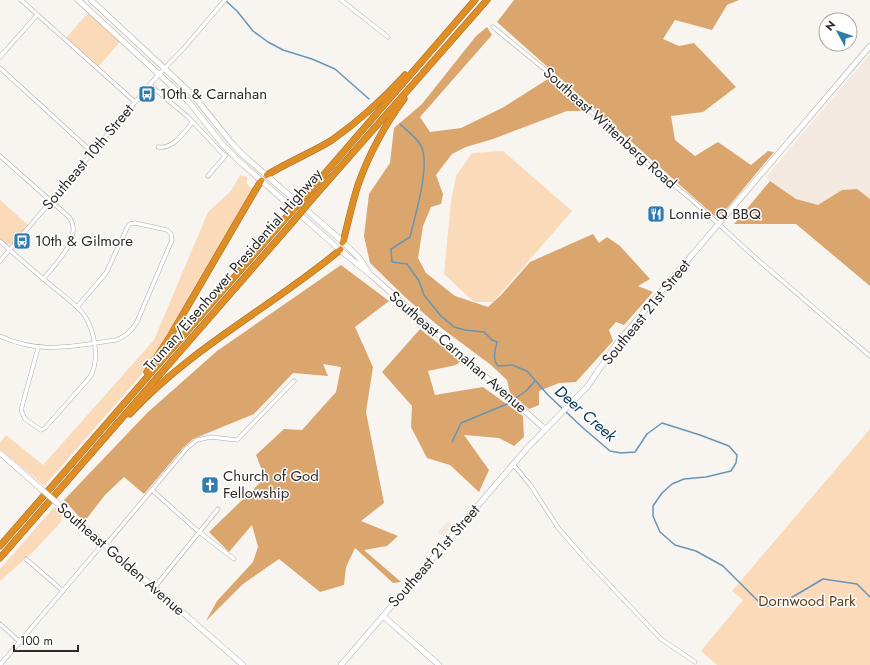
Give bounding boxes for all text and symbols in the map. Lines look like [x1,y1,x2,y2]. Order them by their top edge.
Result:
north arrow [818,12,858,52]
text: N [821,17,839,34]
street label: Southeast Wittenberg Road [538,62,682,194]
place label: 10th & Carnahan [160,83,267,105]
bus stop icon: 10th & Carnahan [137,84,157,104]
street label: Southeast 10th Street [37,99,139,215]
street label: Truman/Eisenhower Presidential Highway [139,163,328,376]
place label: Lonnie Q BBQ [669,203,761,225]
restaurant icon: Lonnie Q BBQ [646,204,666,224]
place label: 10th & Gilmore [35,230,133,252]
bus stop icon: 10th & Gilmore [12,231,32,251]
street label: Southeast 21st Street [597,254,696,369]
street label: Southeast Carnahan Avenue [384,286,532,418]
water label: Deer Creek [550,380,622,448]
place label: Church of God Fellowship [223,465,319,504]
church icon: Church of God Fellowship [200,475,220,495]
street label: Southeast Golden Avenue [52,497,190,621]
street label: Southeast 21st Street [383,499,485,612]
park label: Dornwood Park [758,590,856,612]
scale bar [14,627,78,653]
text: 100 m [20,632,53,650]

